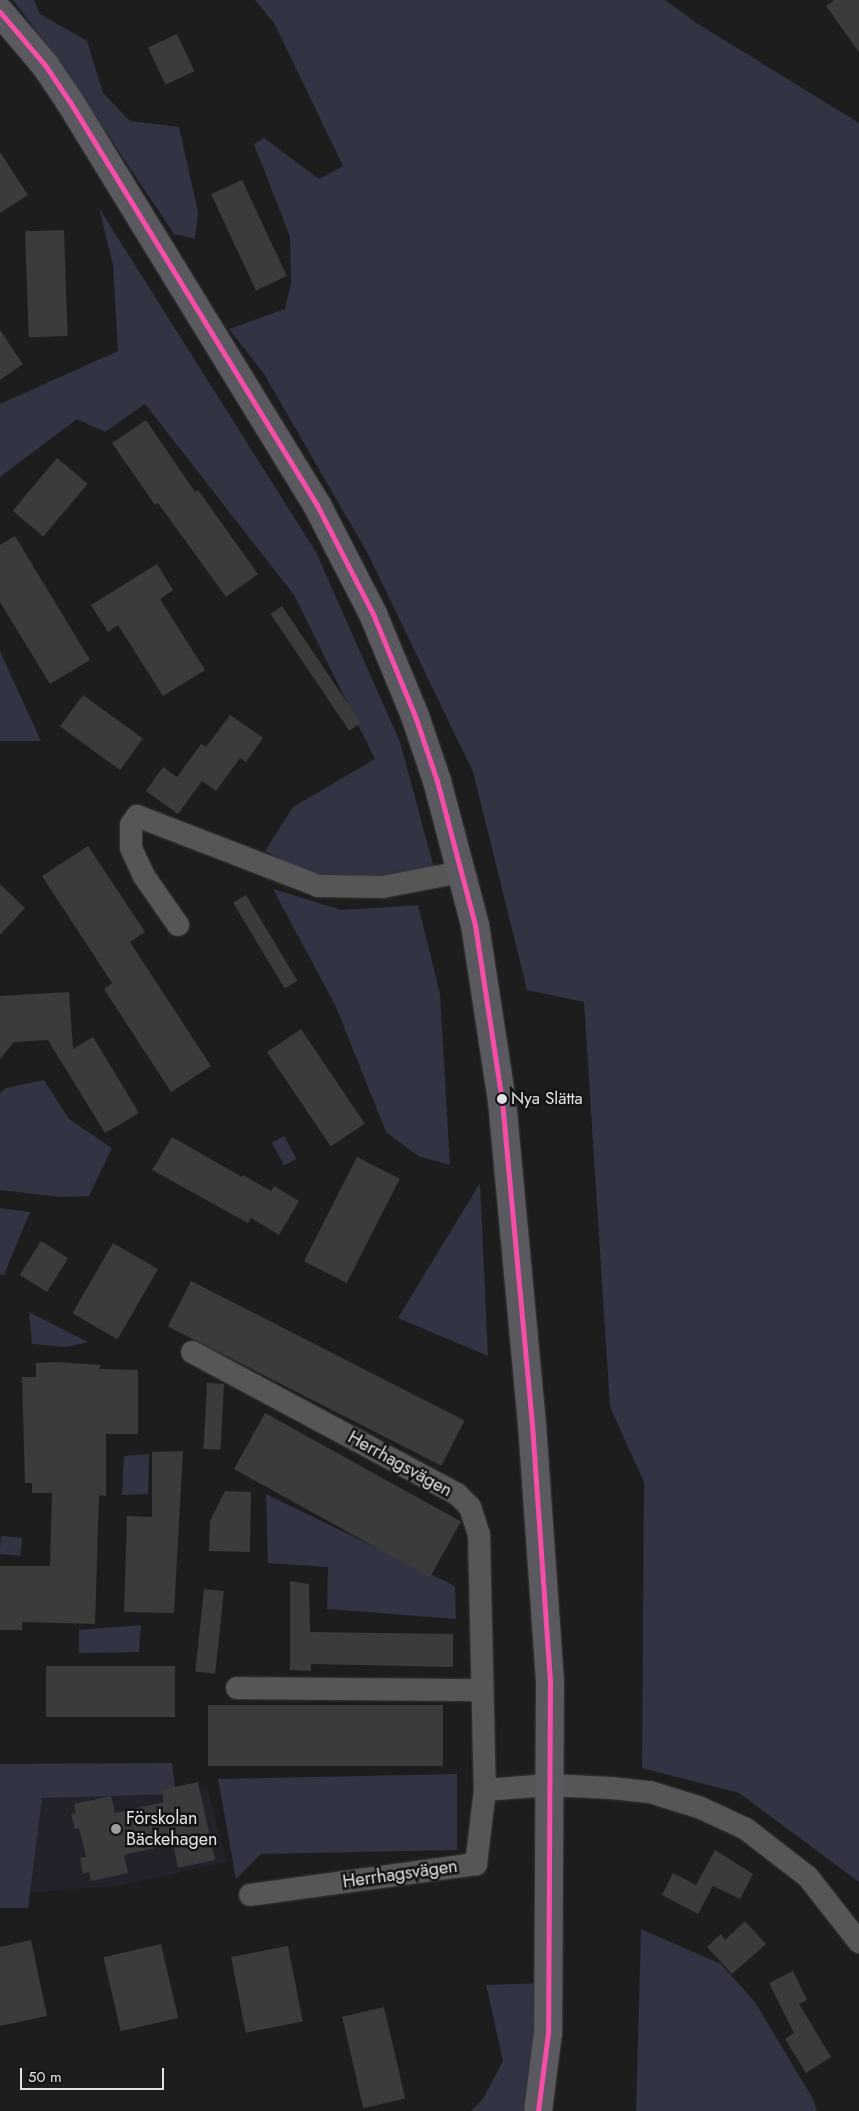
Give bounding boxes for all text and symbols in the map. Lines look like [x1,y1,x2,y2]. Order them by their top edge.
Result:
place label: Nya Slätta [511,1089,583,1109]
marker: Nya Slätta [497,1094,507,1104]
street label: Herrhagsvägen [344,1427,456,1501]
place label: Förskolan Bäckehagen [126,1808,217,1850]
marker: Förskolan Bäckehagen [110,1823,122,1835]
street label: Herrhagsvägen [341,1855,459,1893]
scale bar [22,2058,166,2090]
text: 50 m [28,2066,62,2088]

